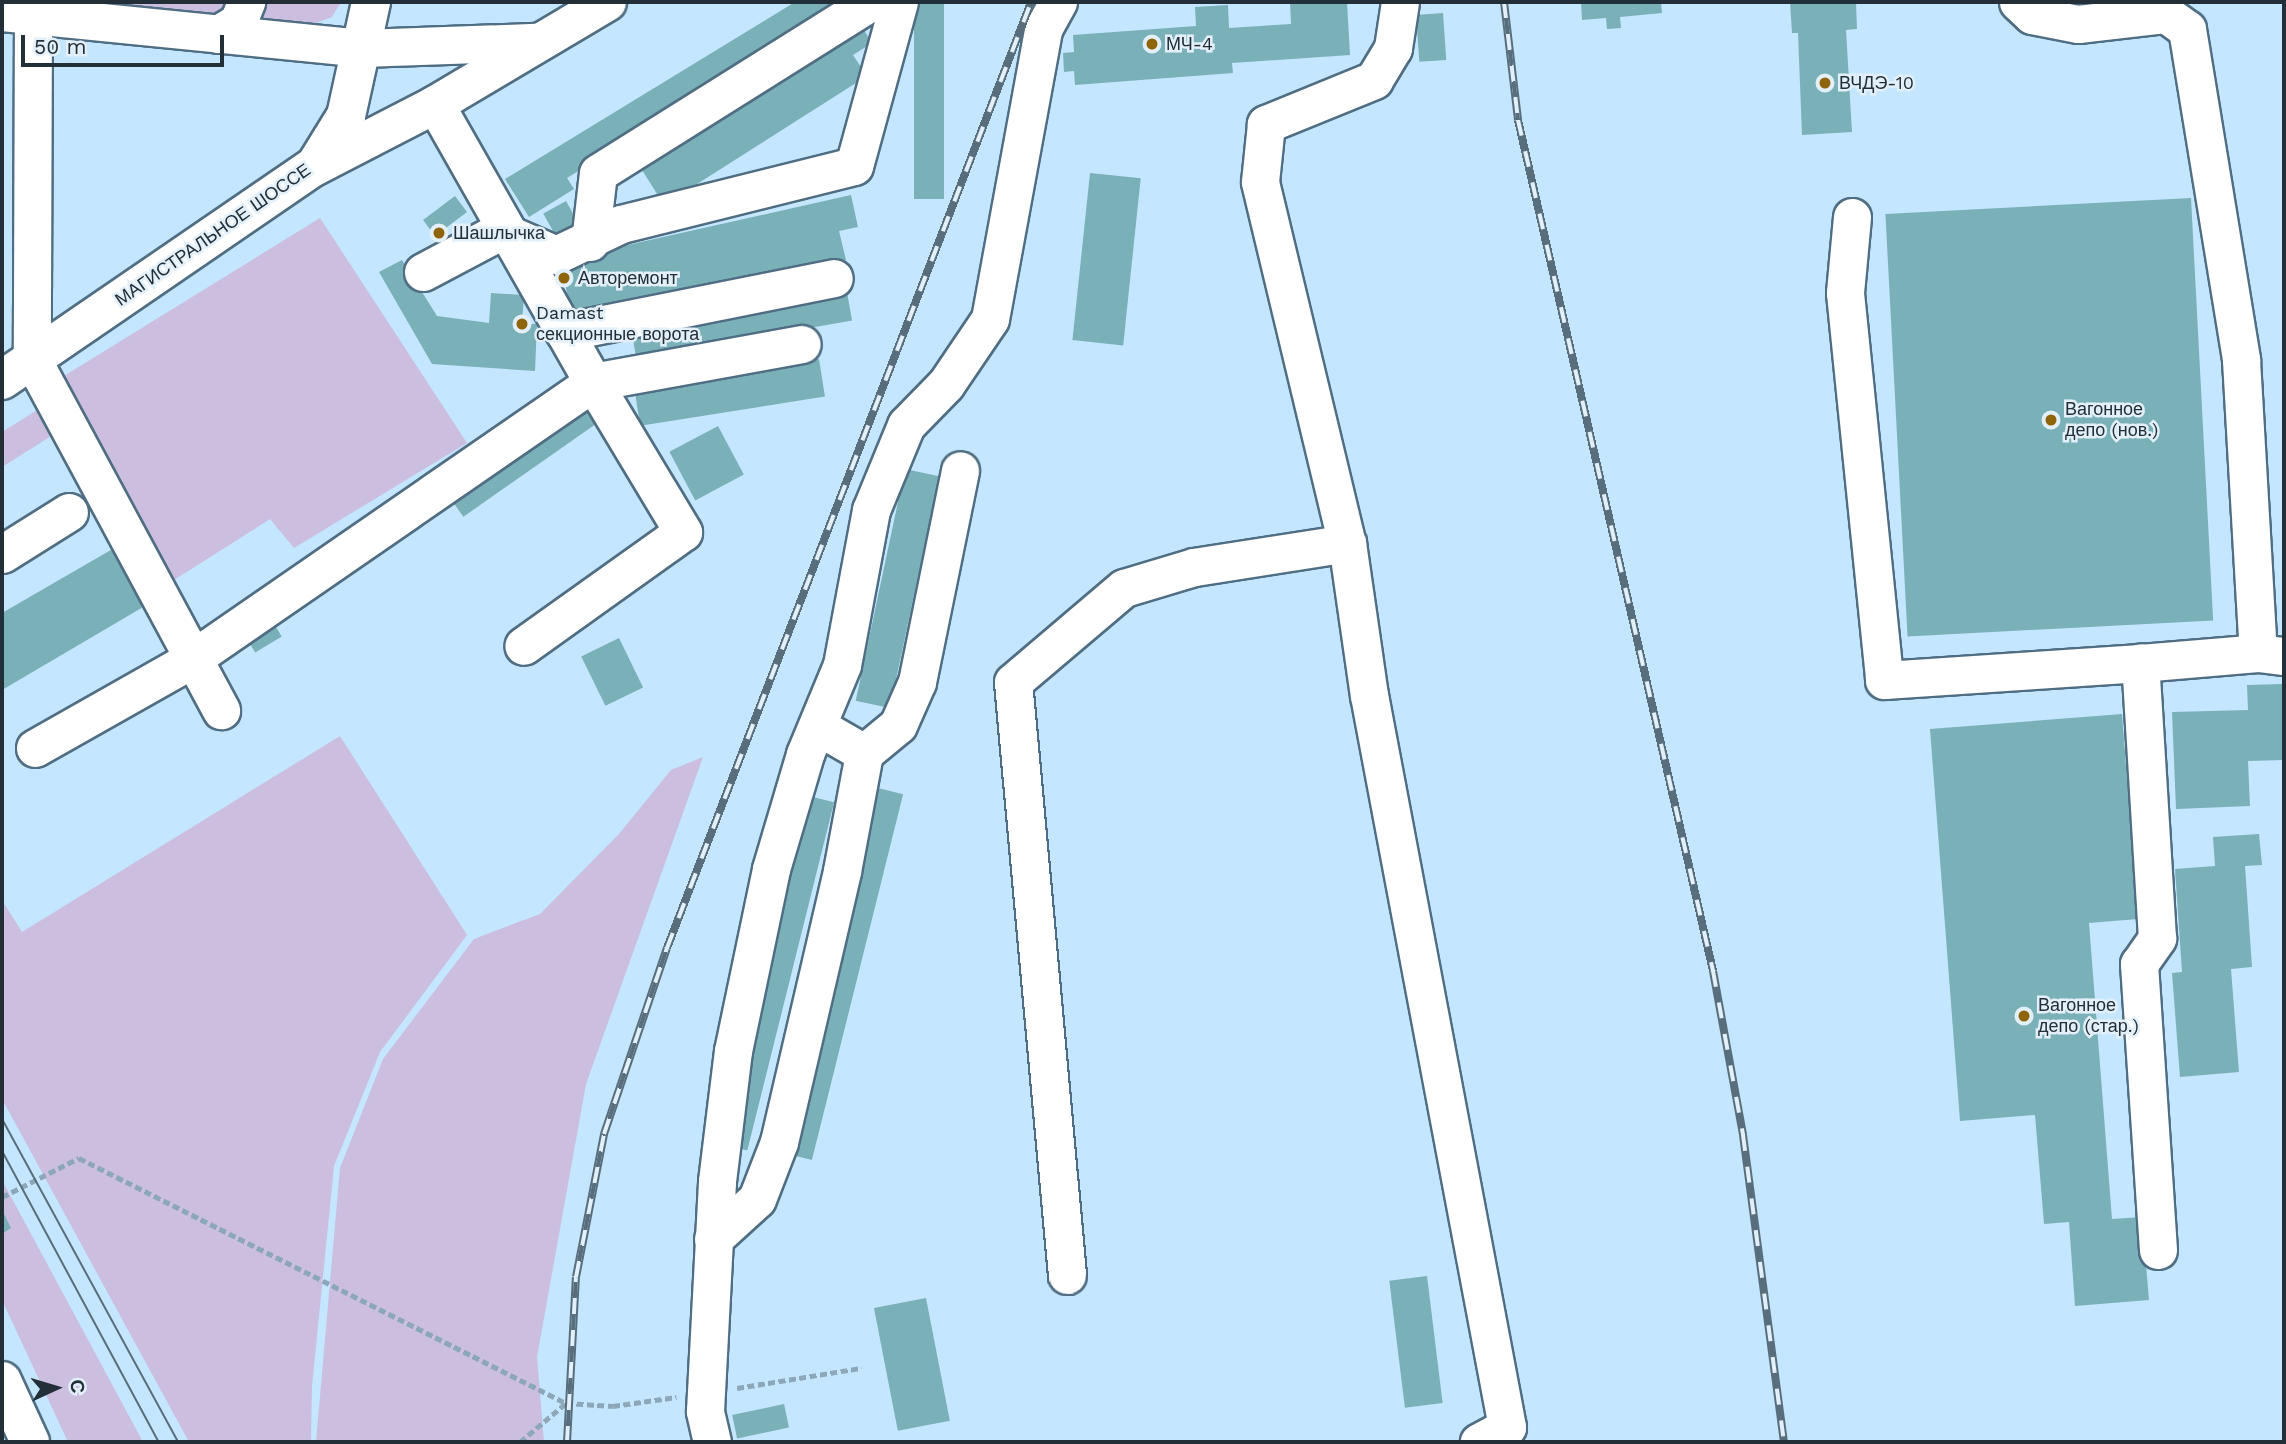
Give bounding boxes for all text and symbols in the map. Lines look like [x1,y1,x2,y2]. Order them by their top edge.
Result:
scale bar [24,21,228,65]
place label: МЧ-4 [1166,33,1213,55]
text: 50 m [34,34,86,59]
marker: МЧ-4 [1144,36,1160,52]
place label: ВЧДЭ-10 [1839,72,1914,94]
marker: ВЧДЭ-10 [1817,75,1833,91]
street label: МАГИСТРАЛЬНОЕ ШОССЕ [111,159,315,311]
place label: Шашлычка [453,222,545,244]
marker: Шашлычка [431,225,447,241]
place label: Авторемонт [578,267,678,289]
marker: Авторемонт [556,270,572,286]
place label: Damast секционные ворота [536,303,699,346]
marker: Damast секционные ворота [514,316,530,332]
place label: Вагонное депо (нов.) [2065,399,2158,442]
marker: Вагонное депо (нов.) [2043,412,2059,428]
place label: Вагонное депо (стар.) [2038,995,2139,1038]
marker: Вагонное депо (стар.) [2016,1008,2032,1024]
north arrow [21,1353,91,1423]
text: С [65,1379,89,1394]

